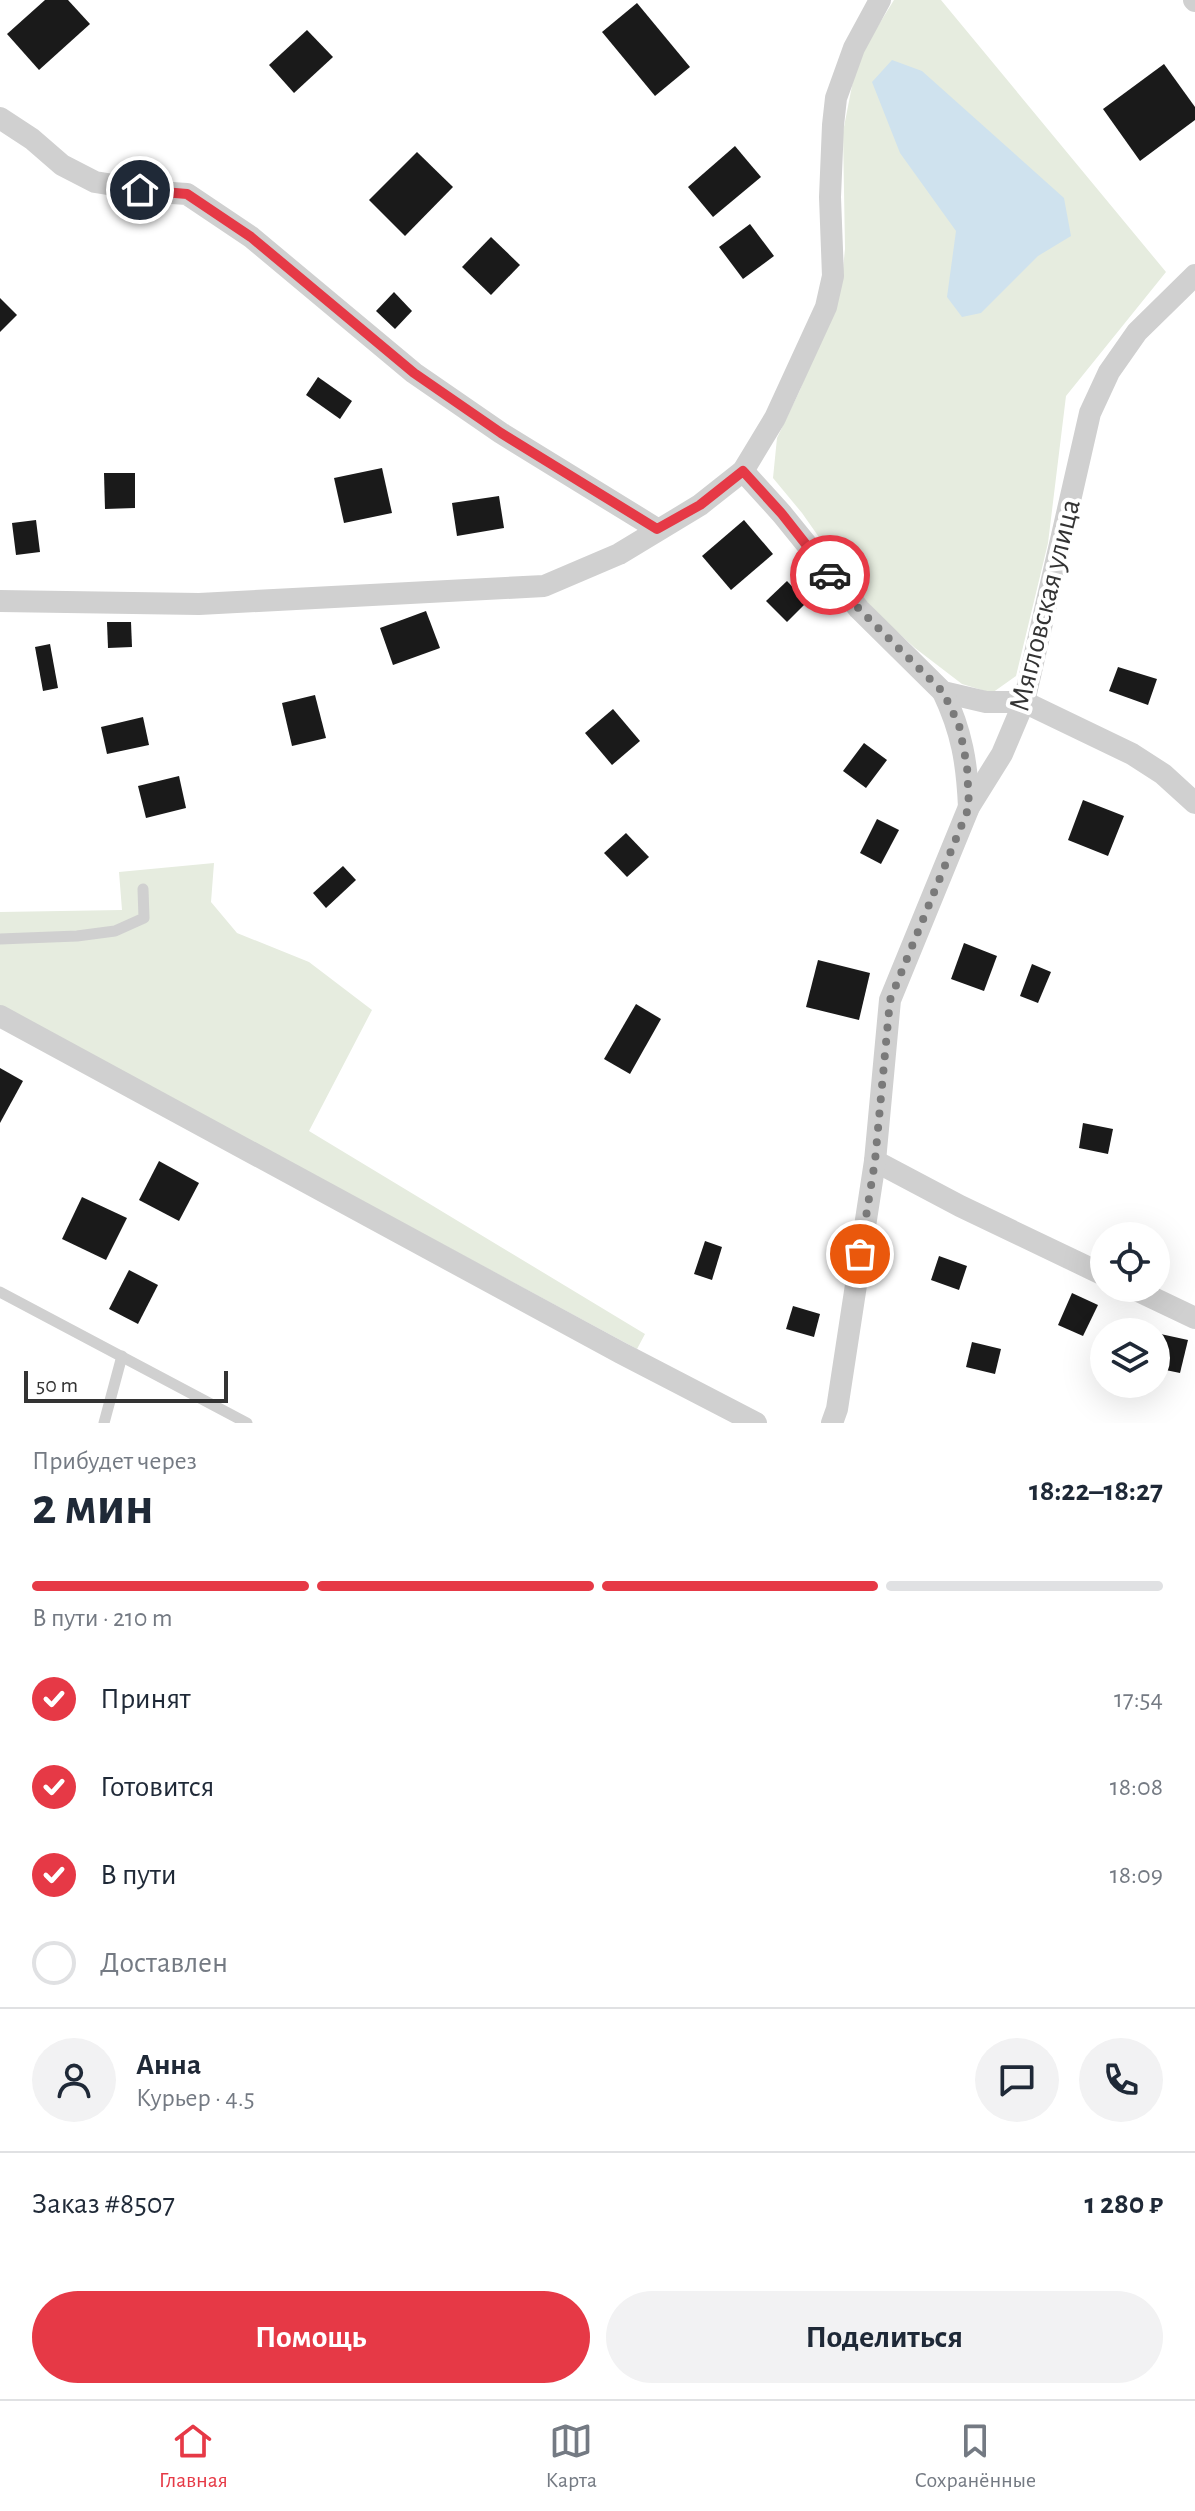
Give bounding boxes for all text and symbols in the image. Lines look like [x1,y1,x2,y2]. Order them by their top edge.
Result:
pin [106,156,174,224]
icon: home [118,168,162,212]
street label: Мягловская улица [1004,496,1086,714]
courier [790,535,870,615]
icon: car [808,553,852,597]
pin [826,1220,894,1288]
map controls [1090,1222,1170,1398]
button: locate [1090,1222,1170,1302]
icon: bag [838,1232,882,1276]
button: layers [1090,1318,1170,1398]
scale bar [24,1367,228,1403]
text: 50 m [36,1374,78,1396]
text: Прибудет через [32,1448,197,1474]
text: 18:22–18:27 [1029,1476,1163,1506]
text: 2 мин [32,1481,154,1533]
text: В пути · 210 m [32,1605,173,1631]
icon: check [32,1677,76,1721]
text: Принят [100,1684,191,1714]
text: 17:54 [1114,1686,1163,1712]
icon: check [32,1765,76,1809]
text: Готовится [100,1772,214,1802]
text: 18:08 [1110,1774,1163,1800]
icon: check [32,1853,76,1897]
text: В пути [100,1860,177,1890]
text: 18:09 [1110,1862,1163,1888]
text: Доставлен [100,1948,228,1978]
button: person [32,2038,116,2122]
button: chat [975,2038,1059,2122]
button: phone [1079,2038,1163,2122]
text: Анна [136,2050,201,2080]
text: Курьер · 4.5 [136,2085,255,2111]
text: Заказ #8507 [32,2189,175,2219]
text: 1 280 ₽ [1085,2189,1163,2219]
button: Помощь [32,2291,590,2383]
button: Поделиться [606,2291,1163,2383]
tab: Главная [159,2419,228,2493]
tab: Карта [545,2419,597,2493]
tab: Сохранённые [915,2419,1036,2493]

